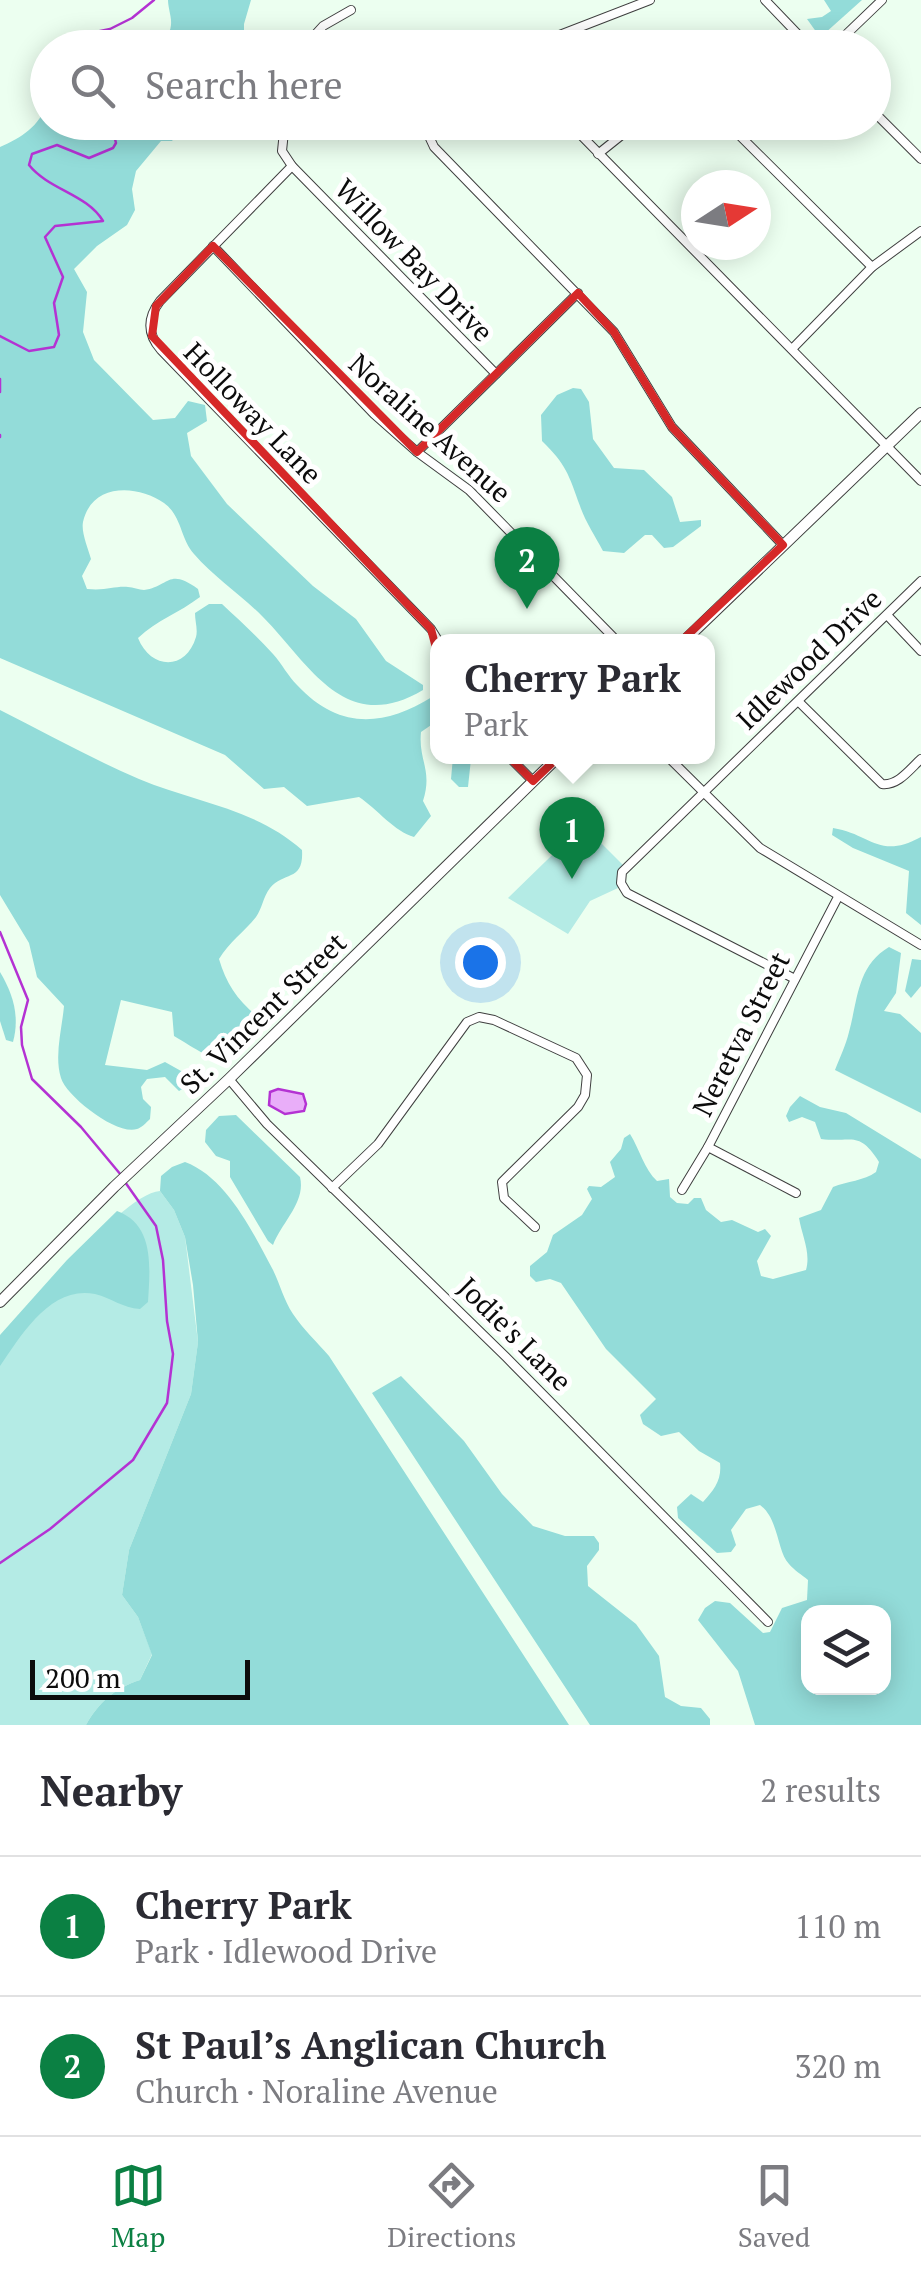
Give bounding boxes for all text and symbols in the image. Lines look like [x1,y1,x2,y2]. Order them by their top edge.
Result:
search box [30,30,891,140]
icon: search [65,58,120,113]
text: Search here [145,60,343,110]
street label: Willow Bay Drive [327,170,502,349]
north arrow [681,170,771,260]
street label: Holloway Lane [176,334,330,492]
street label: Noraline Avenue [341,345,519,510]
pin: 2 [494,526,560,609]
street label: Idlewood Drive [728,580,889,737]
popup [430,634,715,764]
text: Cherry Park [464,653,681,703]
text: Park [464,703,528,745]
pin: 1 [540,796,604,879]
street label: St. Vincent Street [172,923,354,1101]
your location [455,937,506,988]
street label: Neretva Street [683,945,798,1122]
street label: Jodie's Lane [450,1269,580,1399]
map controls [801,1605,891,1695]
button: layers [801,1605,891,1695]
scale bar [30,1655,250,1700]
text: 200 m [45,1659,121,1696]
text: Nearby [40,1762,182,1818]
text: 2 results [760,1769,881,1811]
text: Cherry Park [135,1880,352,1930]
text: 1 [63,1905,82,1947]
text: 110 m [794,1905,881,1947]
text: Park · Idlewood Drive [135,1930,437,1972]
text: St Paul’s Anglican Church [135,2020,606,2070]
text: 2 [63,2045,82,2087]
text: 320 m [794,2045,881,2087]
text: Church · Noraline Avenue [135,2070,498,2112]
tab: Map [111,2158,166,2255]
tab: Directions [387,2158,516,2255]
tab: Saved [738,2158,810,2255]

